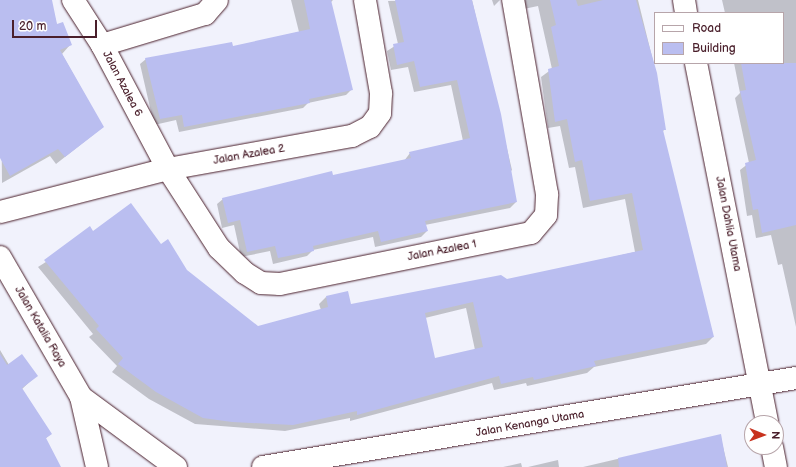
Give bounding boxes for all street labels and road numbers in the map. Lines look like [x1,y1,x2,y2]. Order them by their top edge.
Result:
street label: Jalan Azalea 6 [99,49,145,119]
street label: Jalan Azalea 2 [212,142,286,168]
street label: Jalan Dahlia Utama [712,175,744,273]
street label: Jalan Azalea 1 [406,238,478,264]
street label: Jalan Katalia Raya [11,284,69,370]
street label: Jalan Kenanga Utama [475,408,585,440]

